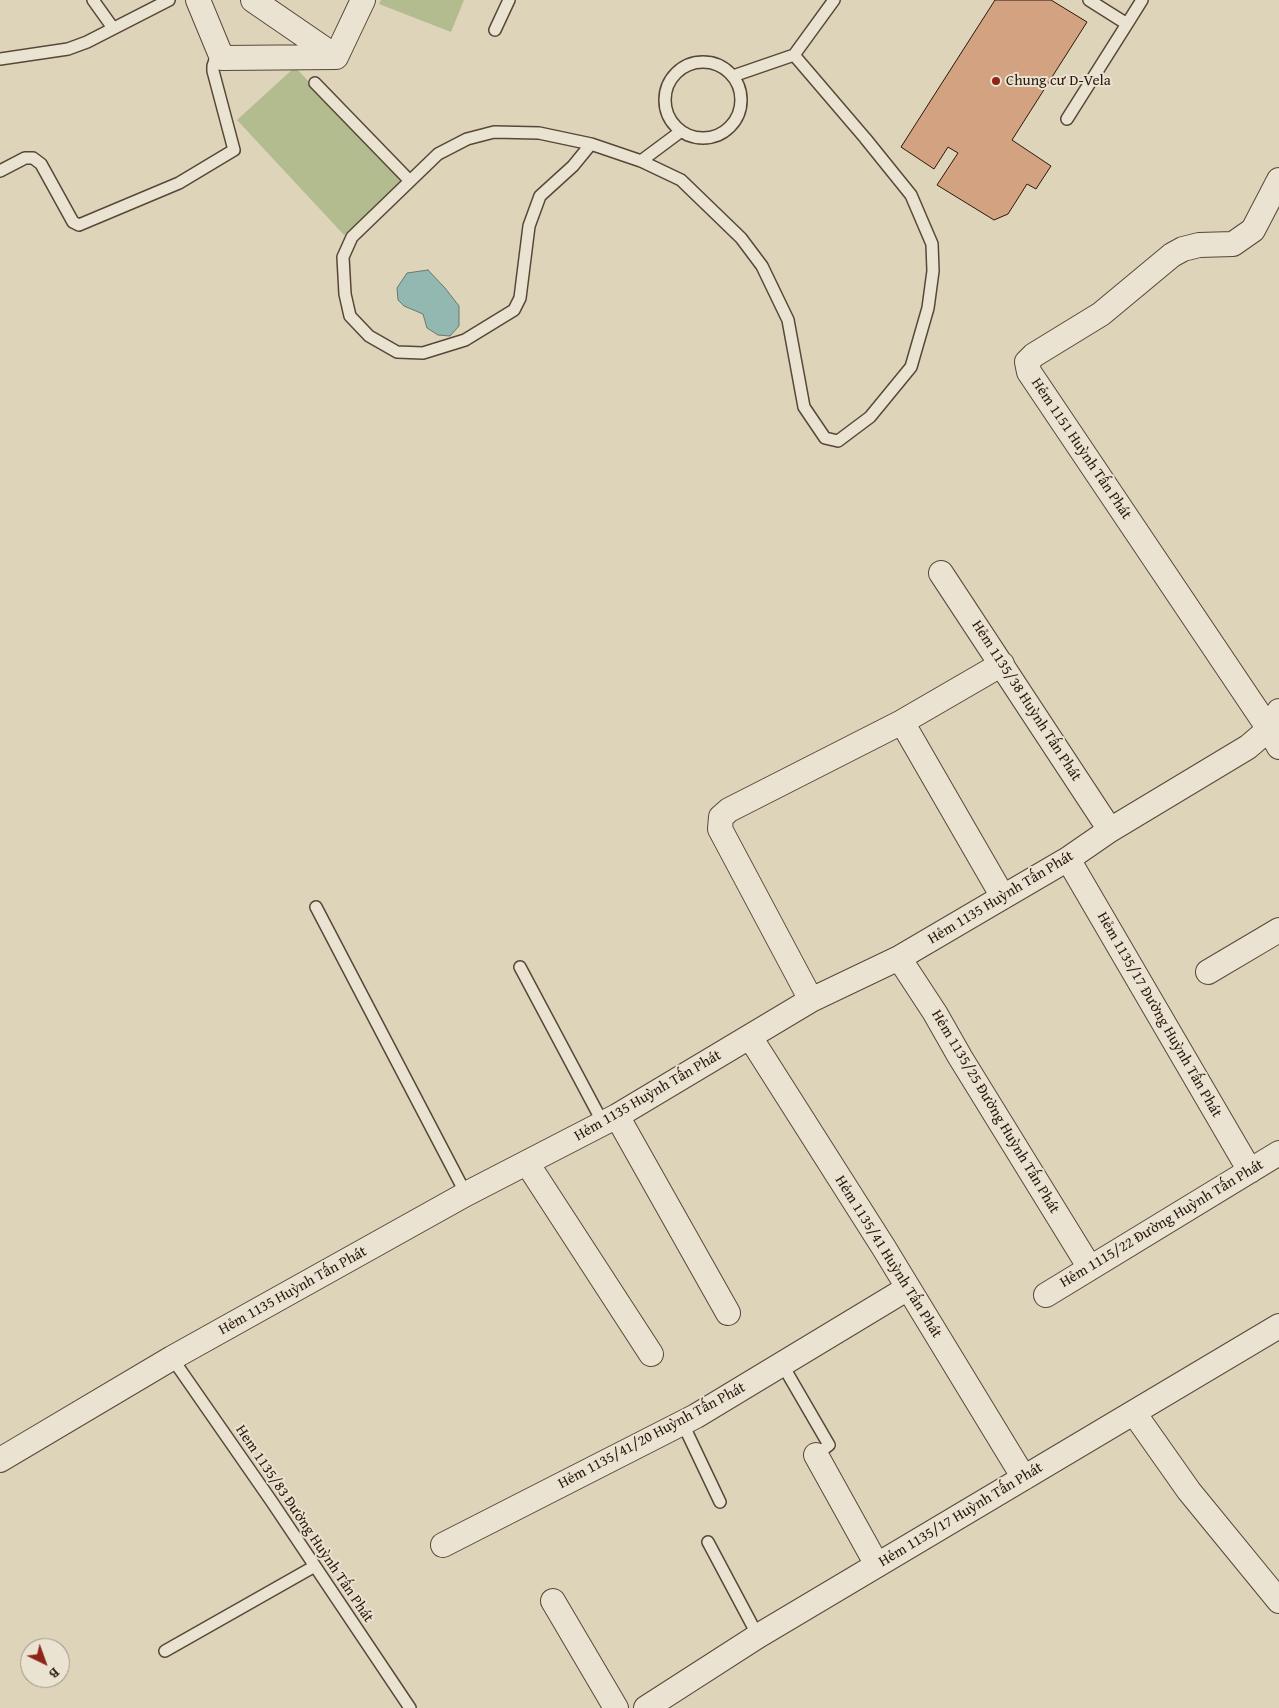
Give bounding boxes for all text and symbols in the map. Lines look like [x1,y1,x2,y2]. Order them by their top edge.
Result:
place label: Chung cư D-Vela [1006,72,1111,90]
marker: Chung cư D-Vela [990,75,1002,87]
street label: Hẻm 1151 Huỳnh Tấn Phát [1027,375,1135,523]
street label: Hẻm 1135/38 Huỳnh Tấn Phát [967,617,1085,785]
street label: Hẻm 1135 Huỳnh Tấn Phát [925,847,1077,949]
street label: Hẻm 1135/17 Đường Huỳnh Tấn Phát [1093,909,1225,1121]
street label: Hẻm 1135/25 Đường Huỳnh Tấn Phát [927,1007,1063,1217]
street label: Hẻm 1135 Huỳnh Tấn Phát [571,1047,725,1145]
street label: Hẻm 1115/22 Đường Huỳnh Tấn Phát [1057,1156,1267,1292]
street label: Hẻm 1135/41 Huỳnh Tấn Phát [831,1172,945,1342]
street label: Hẻm 1135 Huỳnh Tấn Phát [216,1243,370,1339]
street label: Hẻm 1135/41/20 Huỳnh Tấn Phát [555,1379,749,1493]
street label: Hem 1135/83 Đường Huỳnh Tấn Phát [231,1422,377,1626]
street label: Hẻm 1135/17 Huỳnh Tấn Phát [876,1459,1046,1571]
north arrow [20,1638,70,1688]
text: B [44,1663,64,1684]

